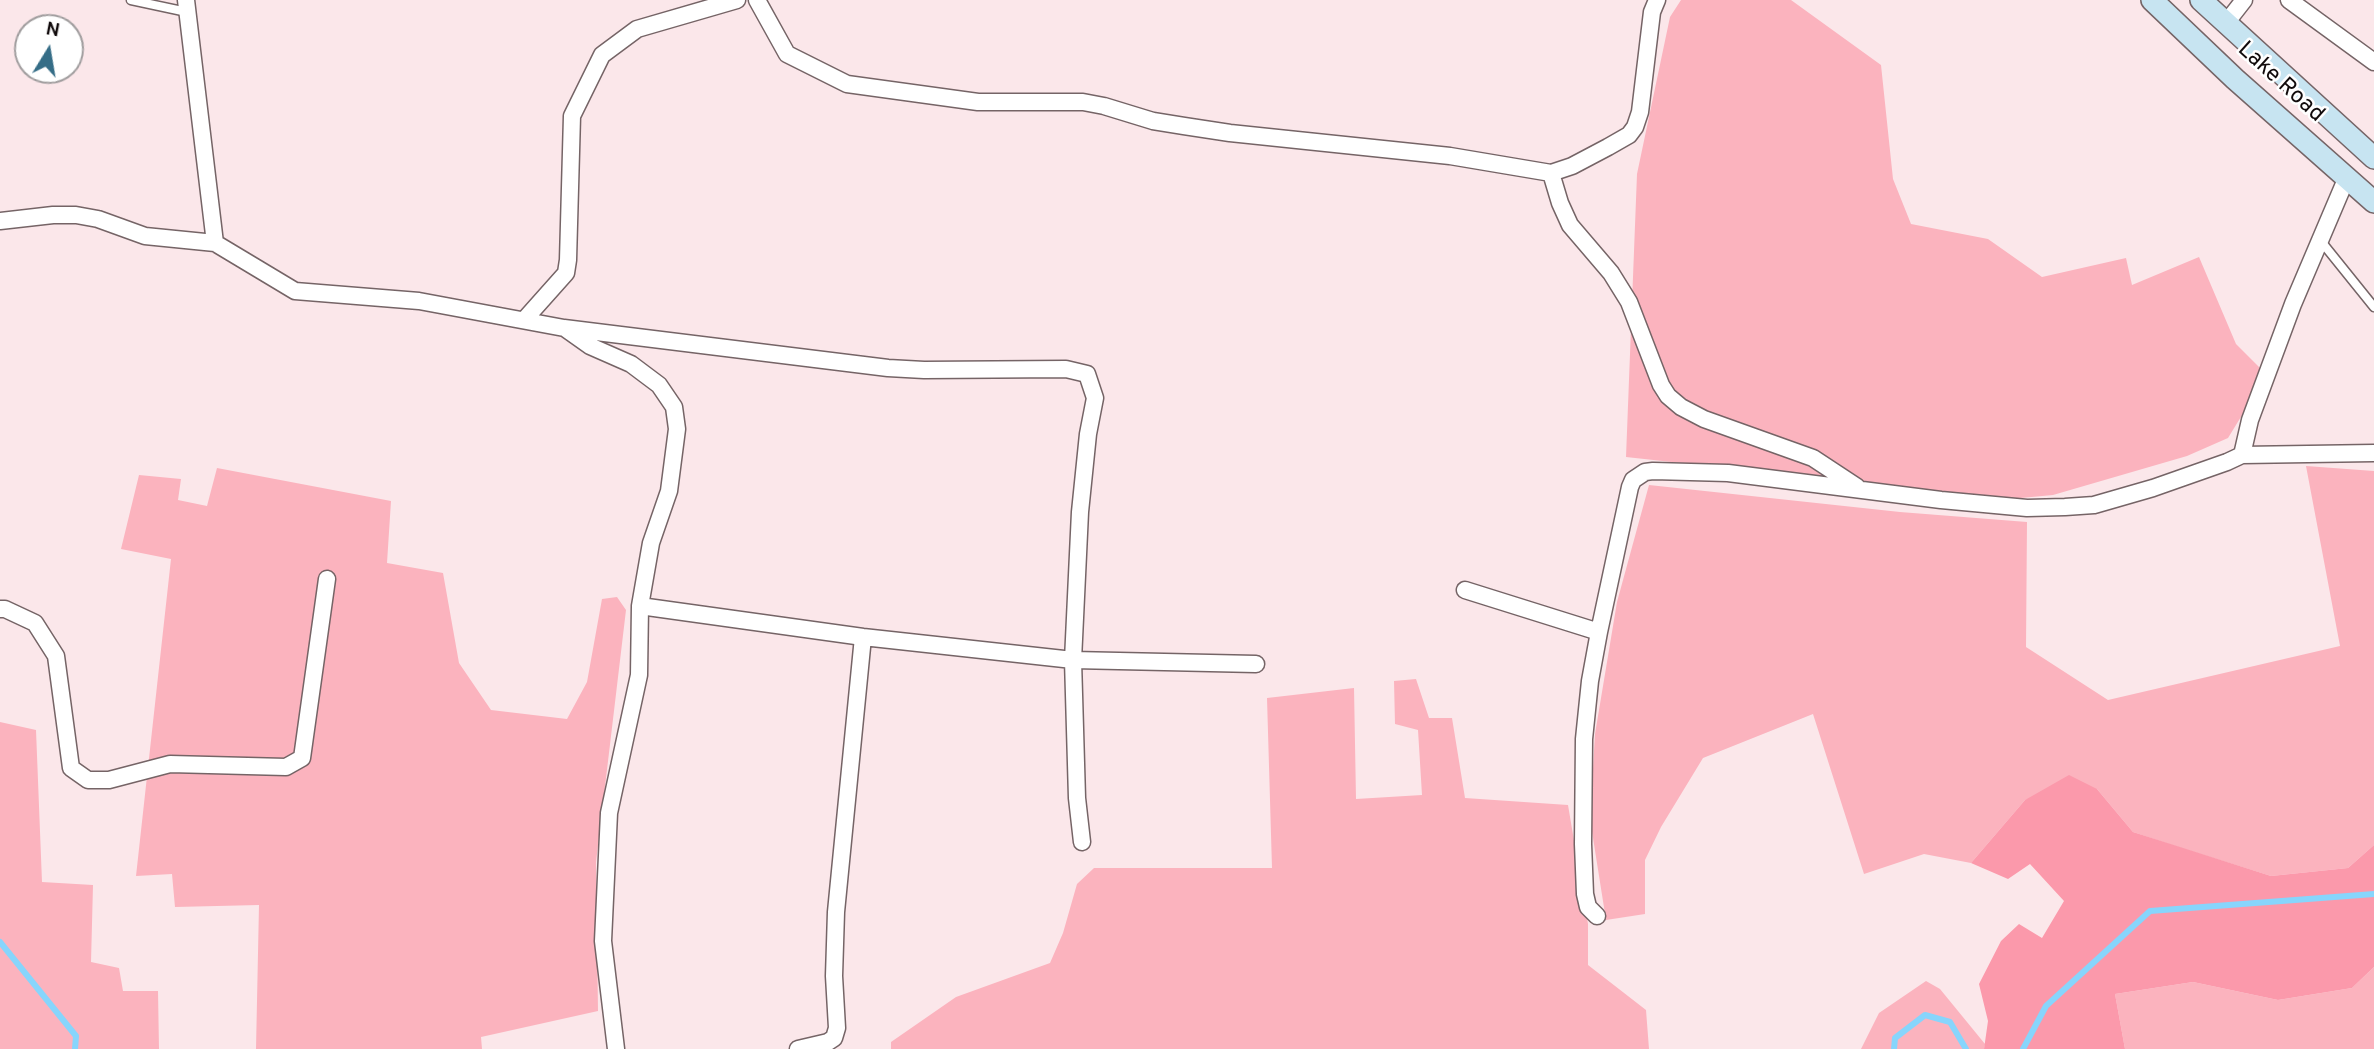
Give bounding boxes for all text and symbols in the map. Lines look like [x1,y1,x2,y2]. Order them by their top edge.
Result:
north arrow [14,14,84,84]
text: N [44,17,62,43]
street label: Lake Road [2231,37,2329,129]

